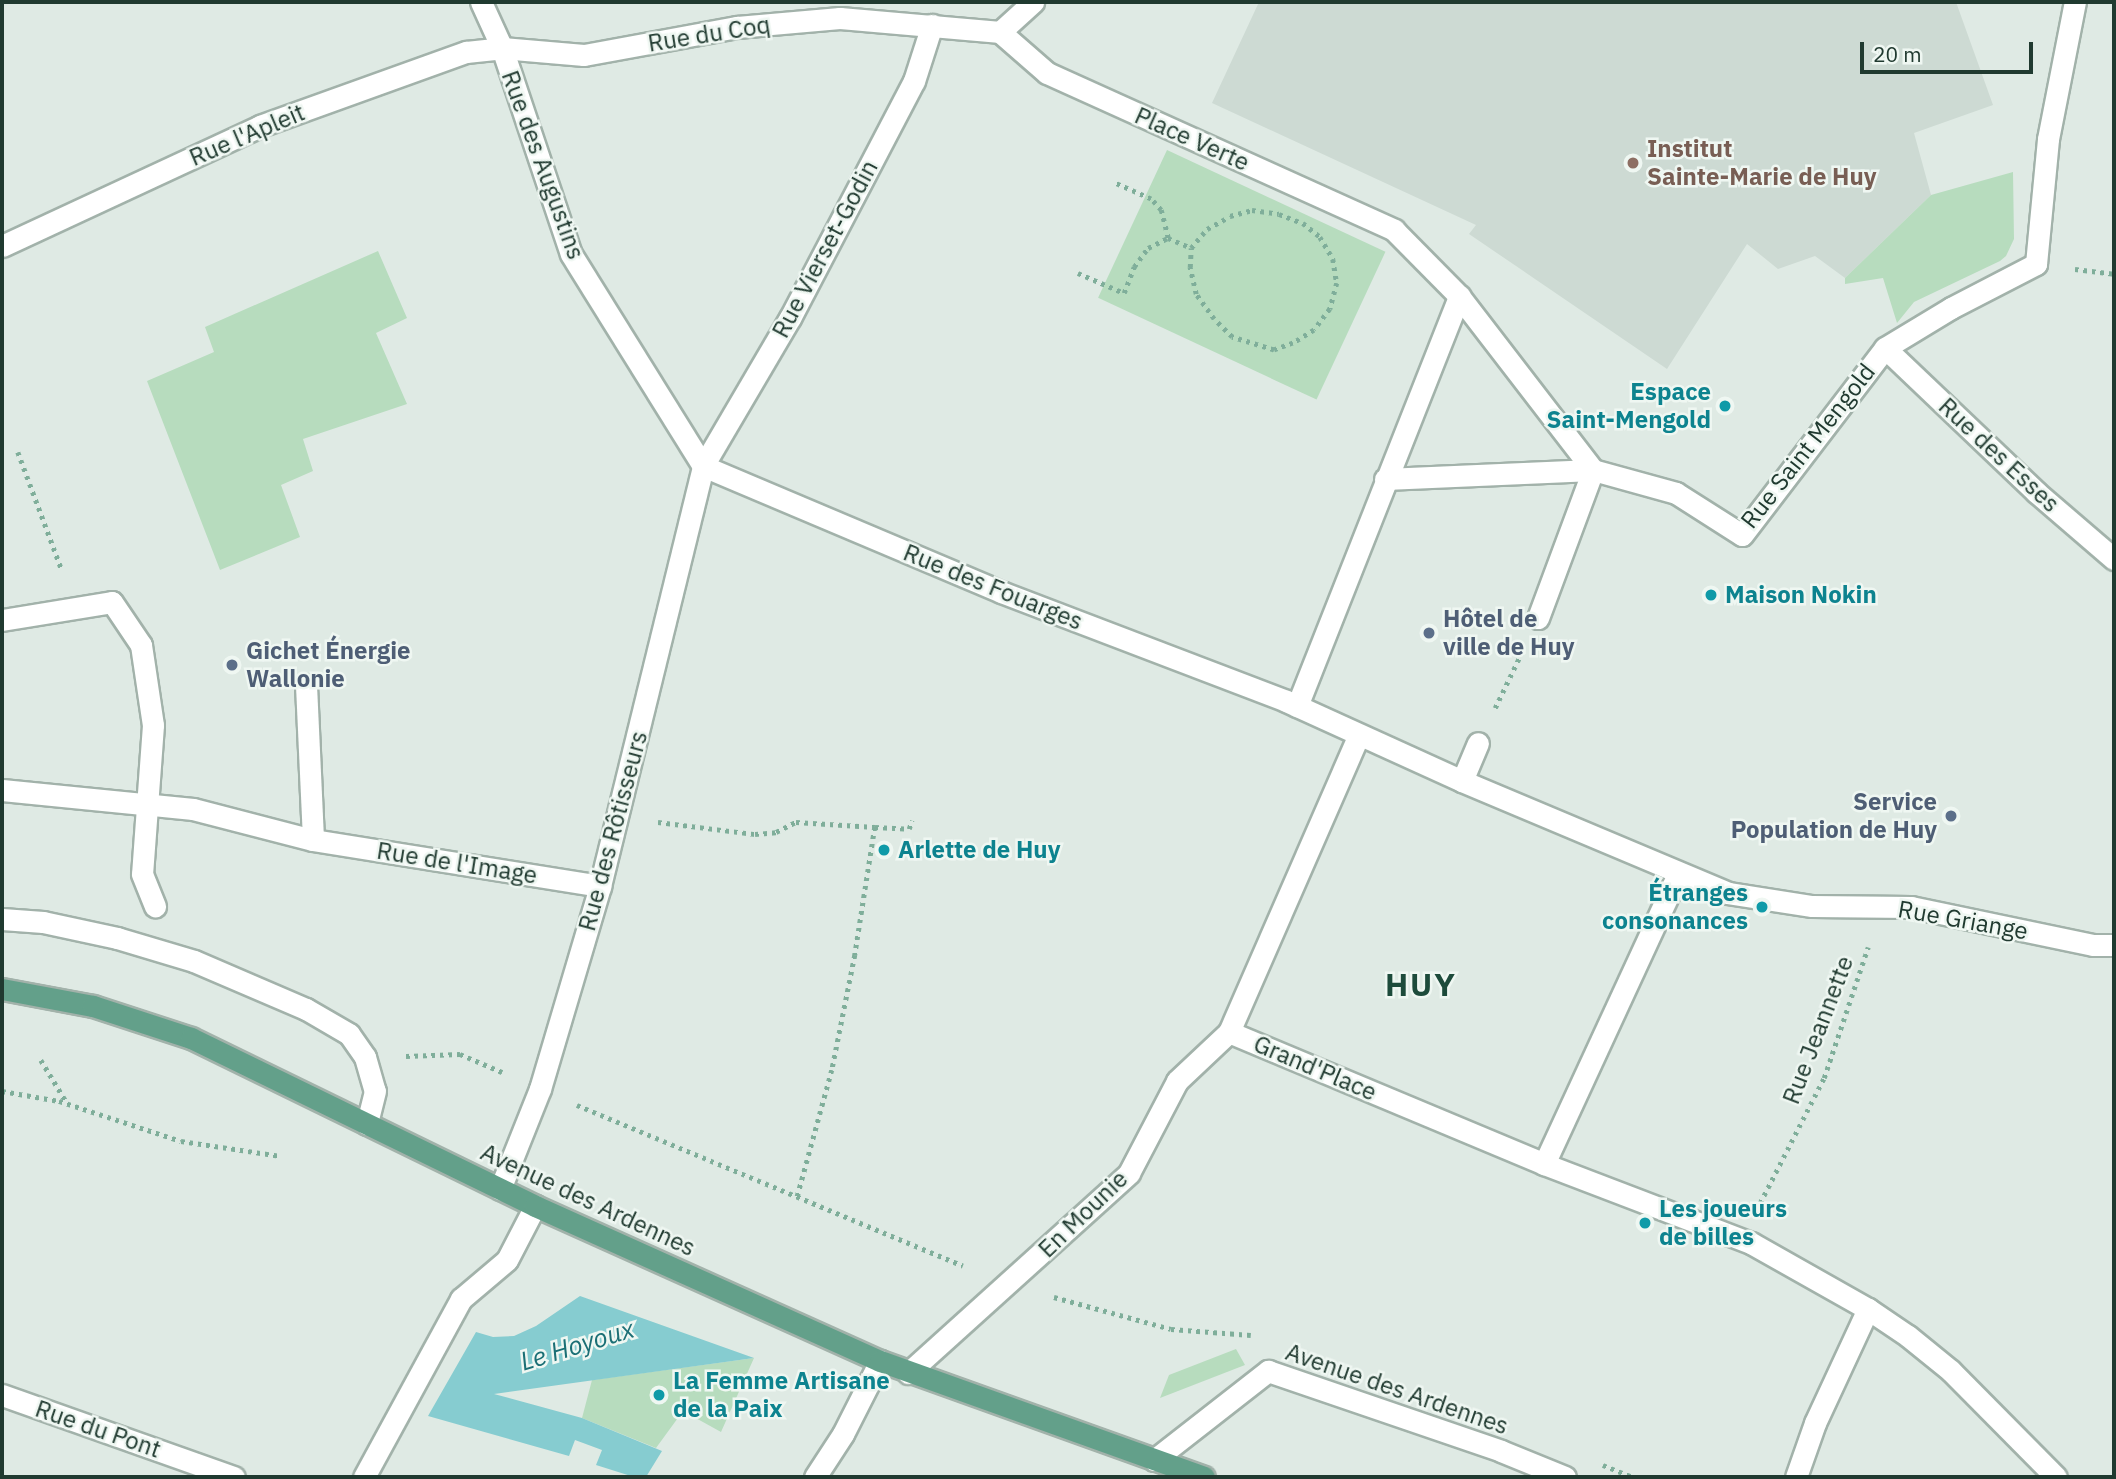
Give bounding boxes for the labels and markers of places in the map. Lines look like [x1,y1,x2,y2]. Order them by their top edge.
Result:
place label: Institut Sainte-Marie de Huy [1647,135,1877,191]
marker: Institut Sainte-Marie de Huy [1625,155,1641,171]
place label: Espace Saint-Mengold [1547,378,1711,434]
marker: Espace Saint-Mengold [1717,398,1733,414]
place label: Maison Nokin [1725,581,1877,609]
marker: Maison Nokin [1703,587,1719,603]
place label: Hôtel de ville de Huy [1443,605,1575,661]
marker: Hôtel de ville de Huy [1421,625,1437,641]
place label: Gichet Énergie Wallonie [246,637,410,693]
marker: Gichet Énergie Wallonie [224,657,240,673]
place label: Service Population de Huy [1731,788,1937,844]
marker: Service Population de Huy [1943,808,1959,824]
place label: Arlette de Huy [898,836,1060,864]
marker: Arlette de Huy [876,842,892,858]
place label: Étranges consonances [1602,879,1748,935]
marker: Étranges consonances [1754,899,1770,915]
place label: Les joueurs de billes [1659,1195,1787,1251]
marker: Les joueurs de billes [1637,1215,1653,1231]
place label: La Femme Artisane de la Paix [673,1367,890,1423]
marker: La Femme Artisane de la Paix [651,1387,667,1403]

